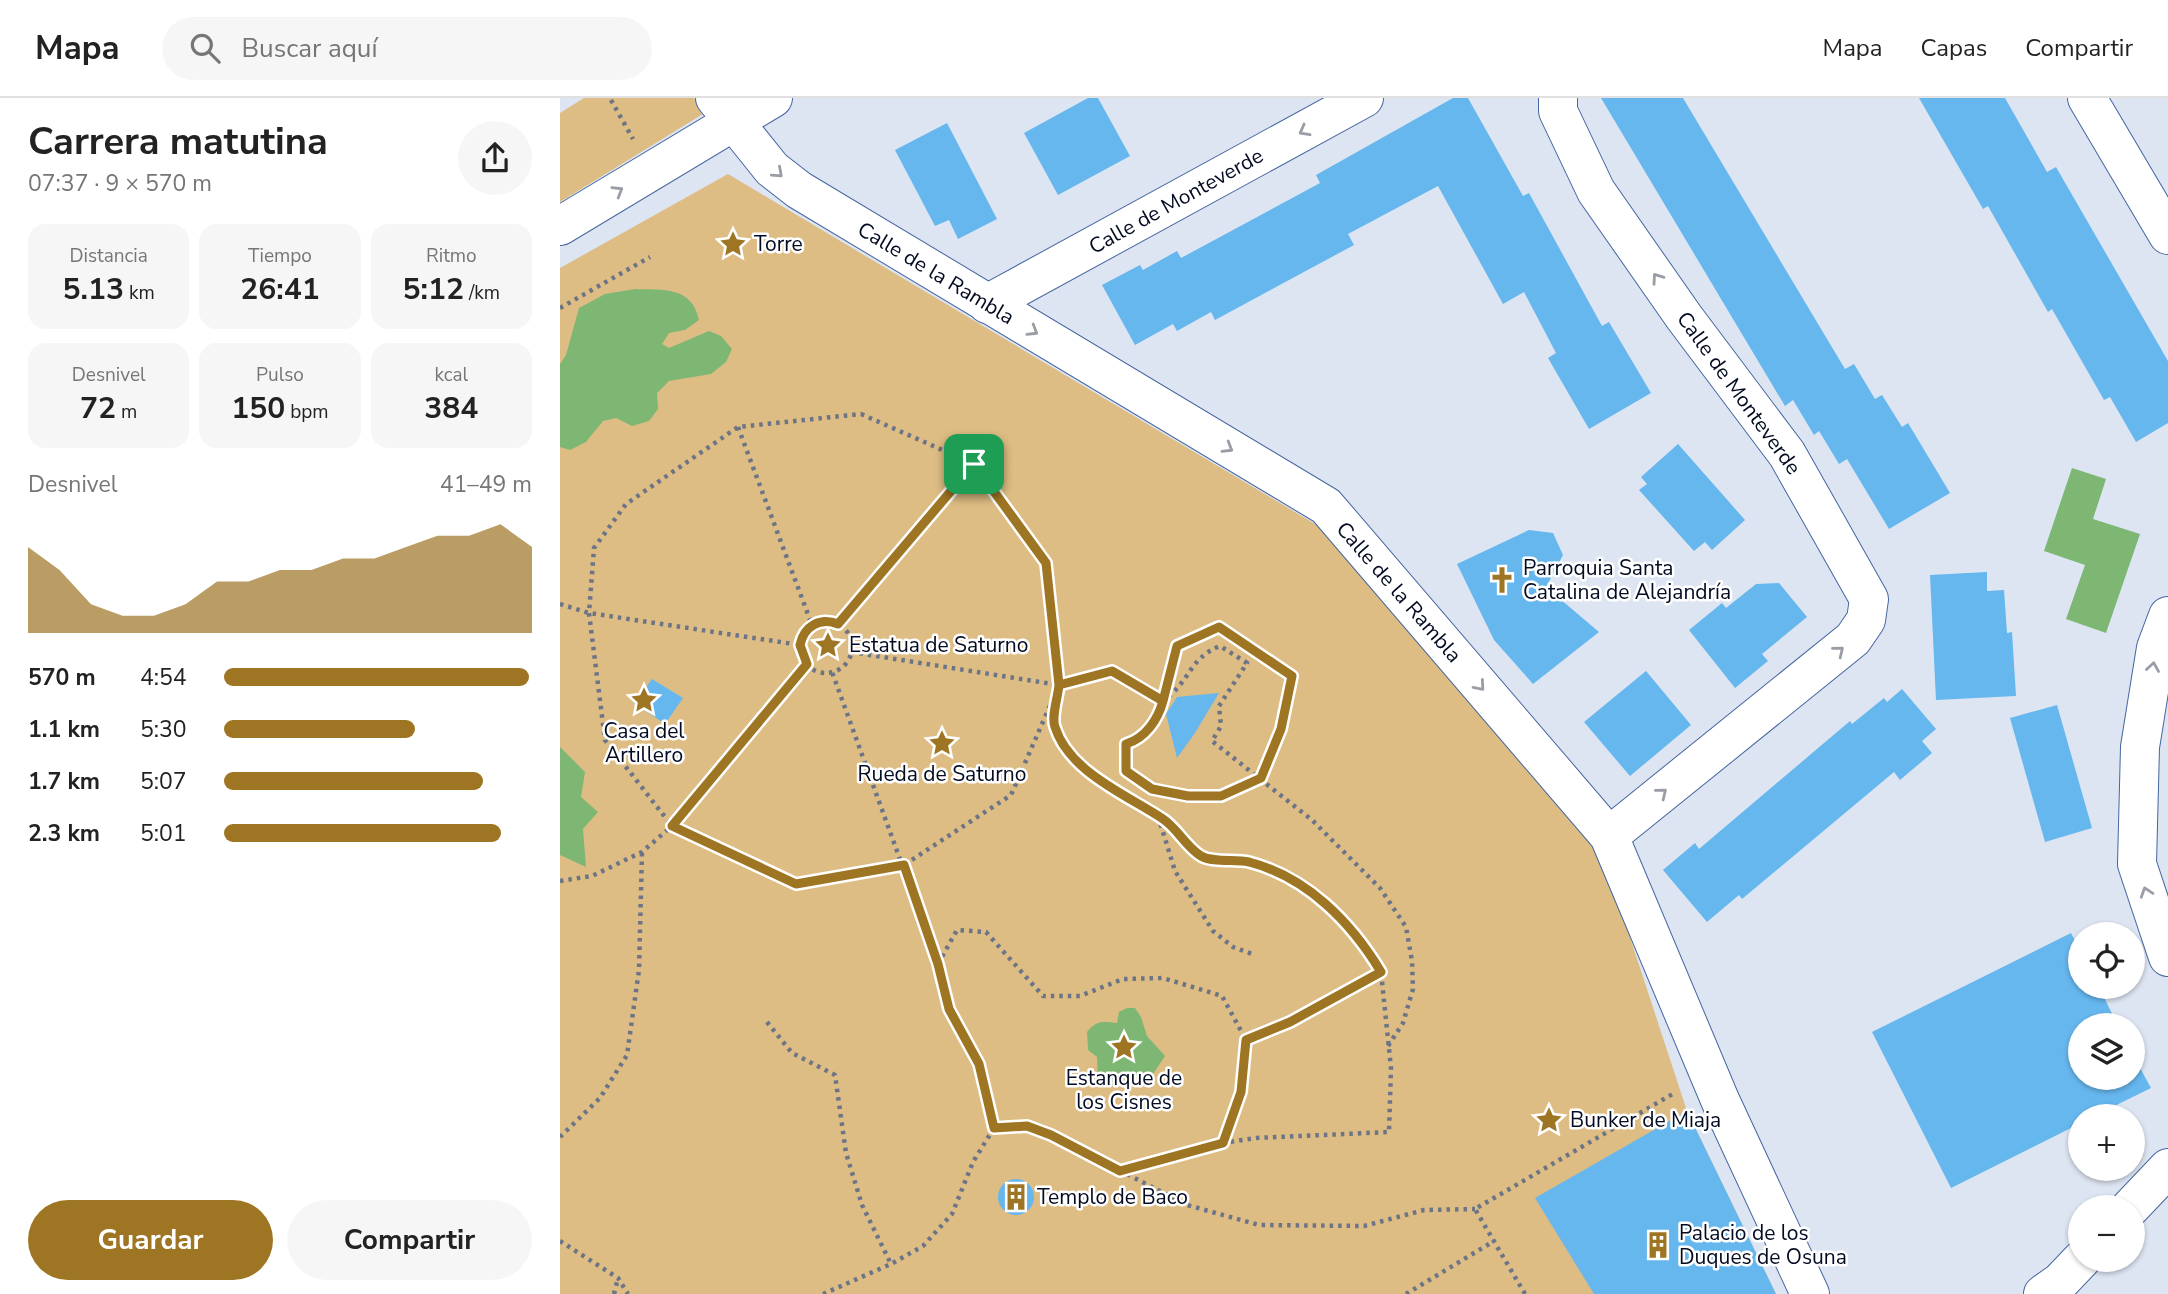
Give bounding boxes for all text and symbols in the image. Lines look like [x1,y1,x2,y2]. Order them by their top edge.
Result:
search box [162,17,652,80]
text: Mapa [35,26,120,71]
icon: search [186,29,224,67]
text: Buscar aquí [242,31,377,66]
text: Mapa [1823,32,1883,64]
text: Capas [1921,32,1987,64]
text: Compartir [2025,32,2133,64]
text: Carrera matutina [28,116,328,167]
button: share [458,121,532,195]
one-way arrow [1299,123,1311,136]
street label: Calle de Monteverde [1084,141,1268,261]
one-way arrow [770,165,783,177]
text: 07:37 · 9 × 570 m [28,168,212,199]
one-way arrow [611,186,624,199]
street label: Calle de la Rambla [852,215,1020,331]
place icon: Torre [718,229,748,259]
place label: Torre [754,230,803,258]
text: Distancia [69,243,148,269]
text: Tiempo [248,243,312,269]
text: Ritmo [426,243,477,269]
text: 5.13 [63,269,124,310]
text: 26:41 [240,269,320,310]
text: 5:12 [403,269,464,310]
one-way arrow [1653,273,1665,286]
text: km [124,280,155,306]
text: /km [464,280,500,306]
street label: Calle de Monteverde [1670,306,1808,480]
one-way arrow [1026,323,1039,336]
text: Desnivel [72,362,146,388]
text: Pulso [256,362,304,388]
text: kcal [434,362,468,388]
text: 72 [80,388,116,429]
text: 150 [231,388,285,429]
text: 384 [424,388,478,429]
text: m [116,399,137,425]
text: bpm [285,399,329,425]
pin [944,434,1004,494]
one-way arrow [1221,440,1234,453]
icon: arrive [955,445,993,483]
text: Desnivel [28,469,118,500]
text: 41–49 m [440,469,532,500]
street label: Calle de la Rambla [1330,516,1468,668]
place label: Parroquia Santa Catalina de Alejandría [1523,554,1731,606]
church icon: Parroquia Santa Catalina de Alejandría [1487,565,1517,595]
place icon: Estatua de Saturno [813,630,843,660]
place label: Estatua de Saturno [849,631,1028,659]
one-way arrow [1832,646,1844,659]
one-way arrow [2145,661,2160,673]
text: 570 m [28,662,96,693]
text: 4:54 [140,662,187,693]
one-way arrow [1472,678,1484,691]
place icon: Casa del Artillero [629,685,659,715]
text: 1.1 km [28,714,100,745]
text: 5:30 [140,714,187,745]
place label: Casa del Artillero [603,717,685,769]
place icon: Rueda de Saturno [927,728,957,758]
place label: Rueda de Saturno [858,760,1026,788]
text: 1.7 km [28,766,100,797]
text: 5:07 [140,766,187,797]
one-way arrow [1655,789,1667,802]
text: 2.3 km [28,818,100,849]
text: 5:01 [140,818,187,849]
one-way arrow [2140,887,2154,899]
map controls [2068,922,2145,1272]
button: locate [2068,922,2145,999]
button: layers [2068,1013,2145,1090]
place icon: Estanque de los Cisnes [1109,1032,1139,1062]
place label: Estanque de los Cisnes [1066,1064,1182,1116]
button: + [2068,1104,2145,1181]
place icon: Bunker de Miaja [1534,1105,1564,1135]
place label: Bunker de Miaja [1570,1106,1721,1134]
building icon: Templo de Baco [1001,1182,1031,1212]
place label: Templo de Baco [1037,1183,1188,1211]
button: − [2068,1195,2145,1272]
button: Guardar [28,1200,273,1280]
button: Compartir [287,1200,532,1280]
place label: Palacio de los Duques de Osuna [1679,1219,1847,1271]
building icon: Palacio de los Duques de Osuna [1643,1230,1673,1260]

